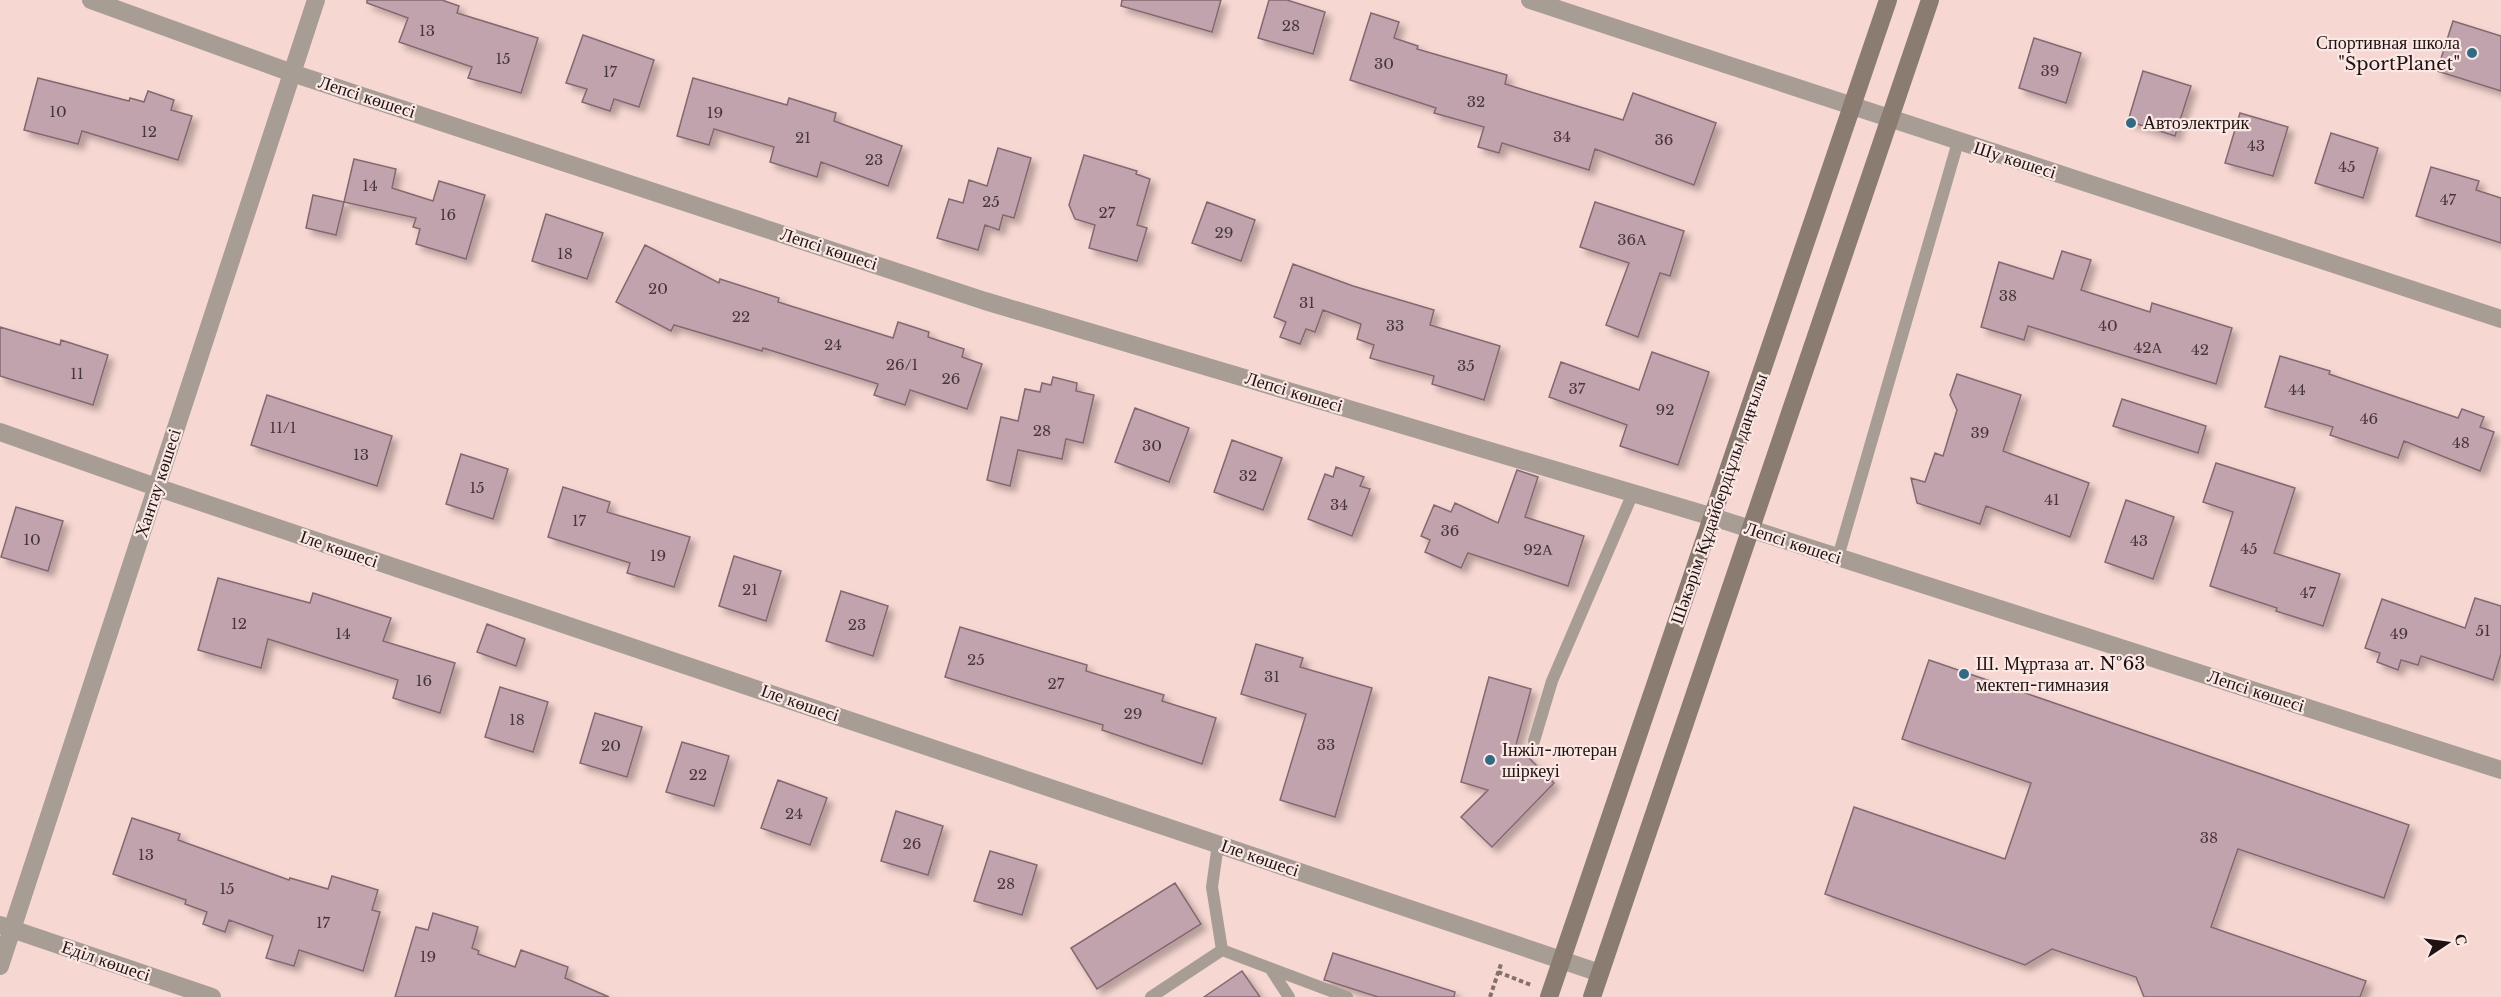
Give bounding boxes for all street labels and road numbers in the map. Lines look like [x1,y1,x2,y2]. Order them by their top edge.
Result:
street label: Лепсі көшесі [316,71,418,123]
street label: Шу көшесі [1971,136,2059,184]
street label: Лепсі көшесі [778,223,880,275]
street label: Лепсі көшесі [1243,367,1345,417]
street label: Шәкәрім Құдайбердіұлы даңғылы [1666,371,1772,627]
street label: Хантау көшесі [130,426,186,540]
street label: Лепсі көшесі [1742,517,1844,569]
street label: Іле көшесі [297,525,381,573]
street label: Лепсі көшесі [2205,665,2307,717]
street label: Іле көшесі [758,679,842,727]
street label: Іле көшесі [1218,834,1302,882]
street label: Еділ көшесі [59,936,153,986]

